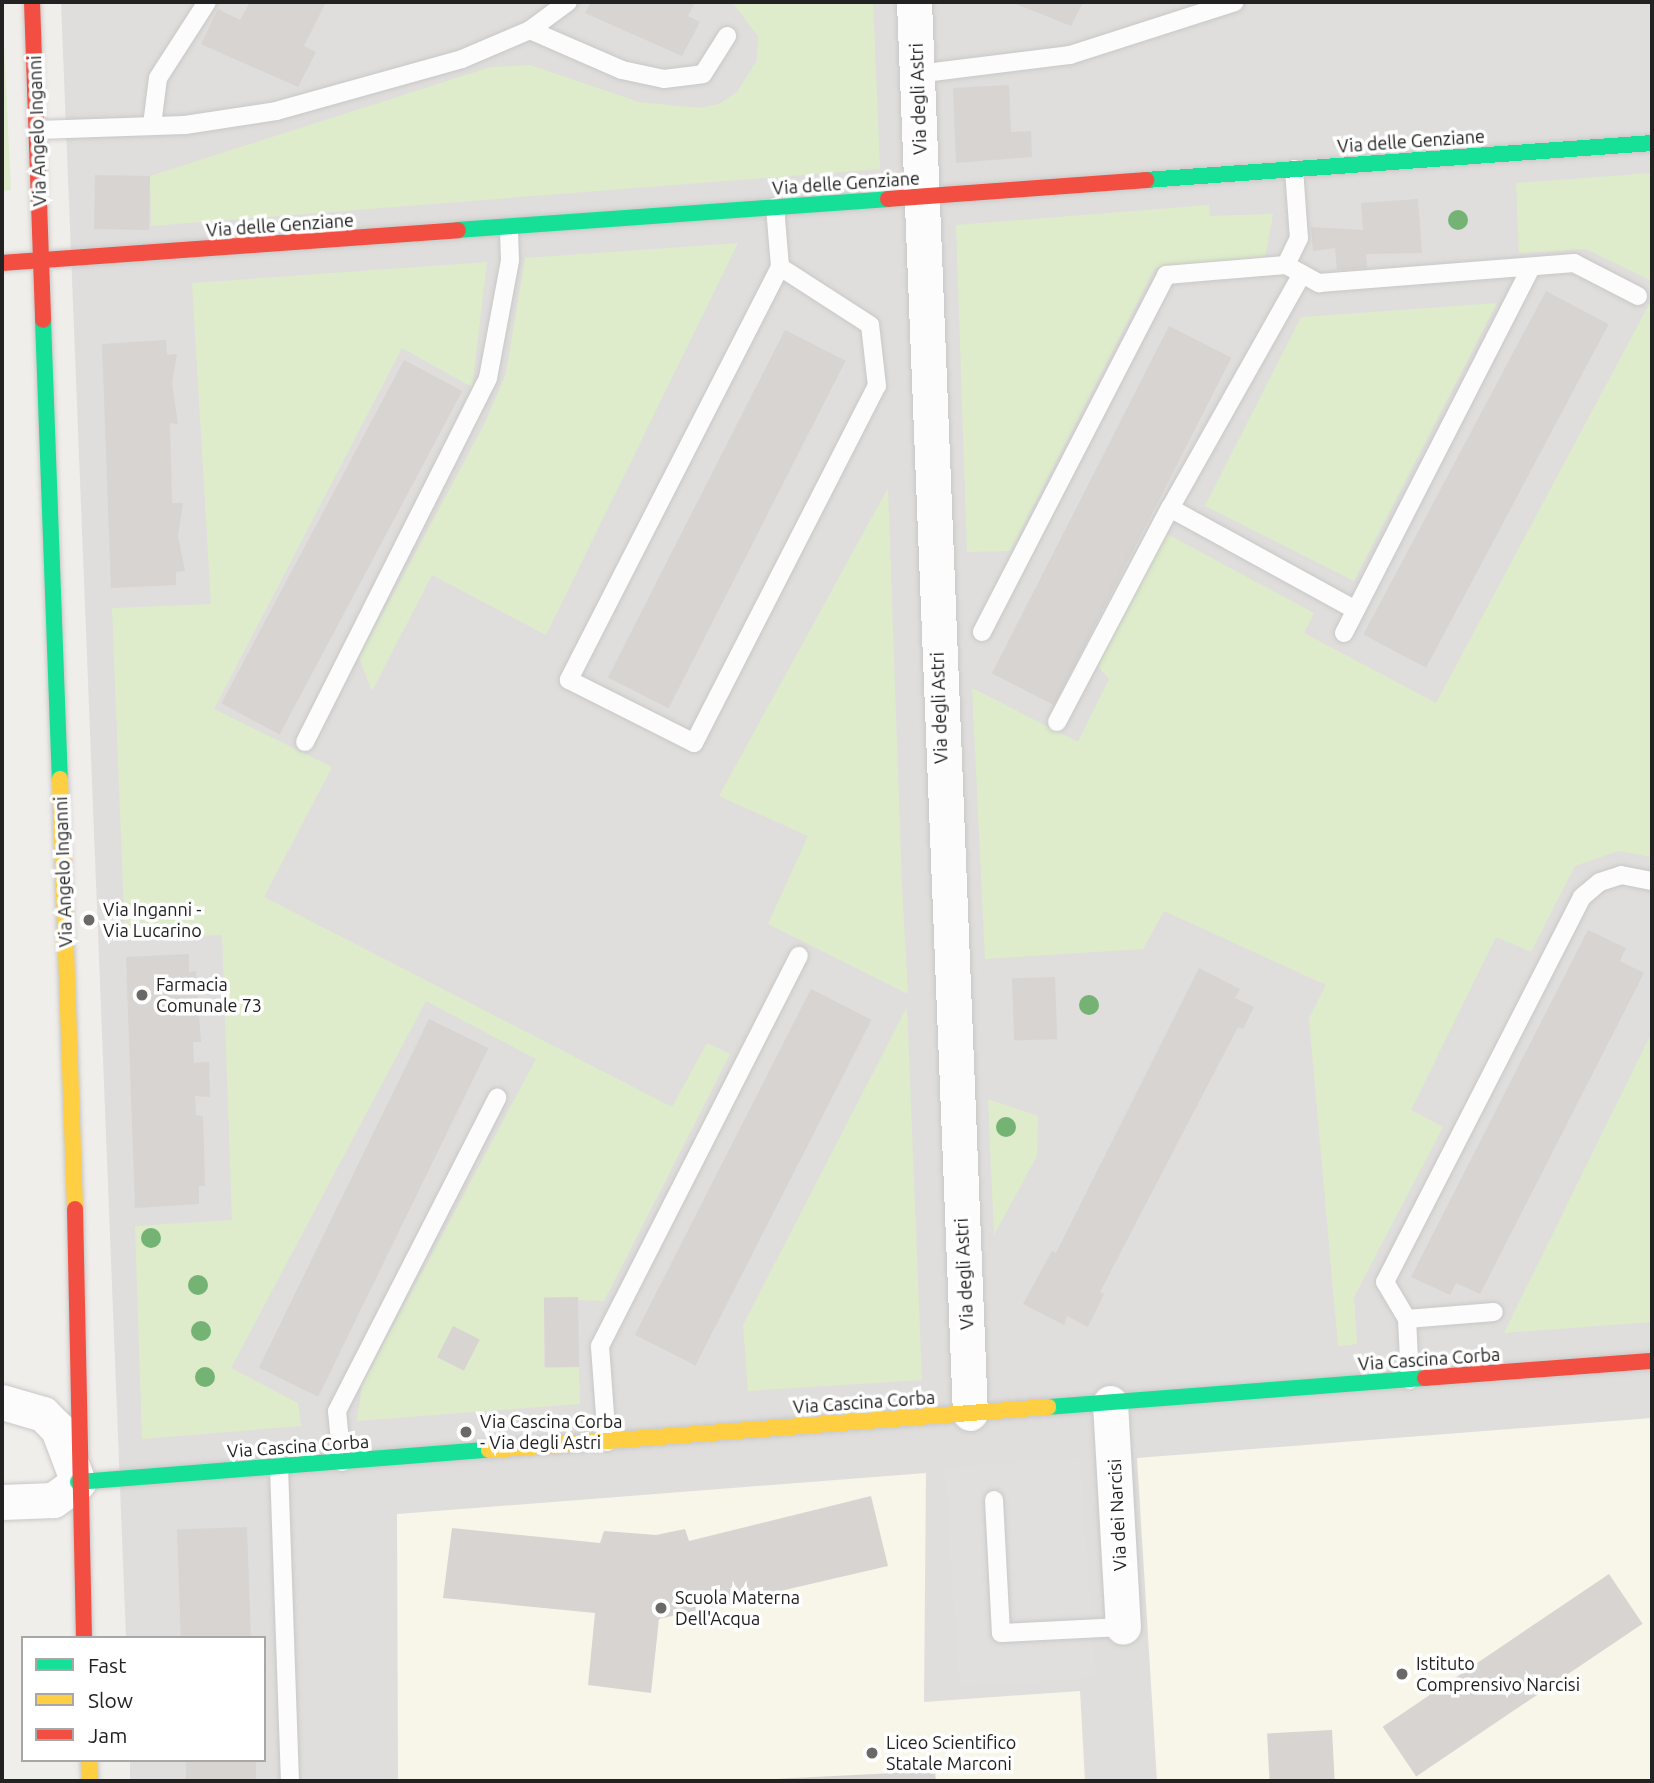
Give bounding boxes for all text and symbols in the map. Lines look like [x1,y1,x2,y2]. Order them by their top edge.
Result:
street label: Via degli Astri [905,43,931,155]
street label: Via Angelo Inganni [24,55,50,207]
street label: Via delle Genziane [1336,125,1486,157]
street label: Via delle Genziane [771,167,921,199]
street label: Via delle Genziane [205,209,355,241]
street label: Via degli Astri [926,652,952,764]
street label: Via Angelo Inganni [50,796,76,948]
place label: Via Inganni - Via Lucarino [103,899,202,942]
marker: Via Inganni - Via Lucarino [81,912,97,928]
place label: Farmacia Comunale 73 [156,974,262,1016]
marker: Farmacia Comunale 73 [134,987,150,1003]
street label: Via degli Astri [950,1218,978,1330]
street label: Via Cascina Corba [1357,1343,1501,1375]
street label: Via Cascina Corba [792,1386,936,1418]
place label: Via Cascina Corba - Via degli Astri [480,1411,622,1454]
marker: Via Cascina Corba - Via degli Astri [458,1424,474,1440]
street label: Via Cascina Corba [226,1430,370,1462]
street label: Via dei Narcisi [1103,1458,1131,1572]
place label: Scuola Materna Dell'Acqua [675,1587,800,1630]
marker: Scuola Materna Dell'Acqua [653,1600,669,1616]
legend [21,1636,266,1762]
text: Fast [88,1653,126,1677]
place label: Istituto Comprensivo Narcisi [1416,1653,1580,1696]
marker: Istituto Comprensivo Narcisi [1394,1666,1410,1682]
text: Slow [88,1688,133,1712]
text: Jam [88,1723,127,1747]
place label: Liceo Scientifico Statale Marconi [886,1732,1016,1774]
marker: Liceo Scientifico Statale Marconi [864,1745,880,1761]

